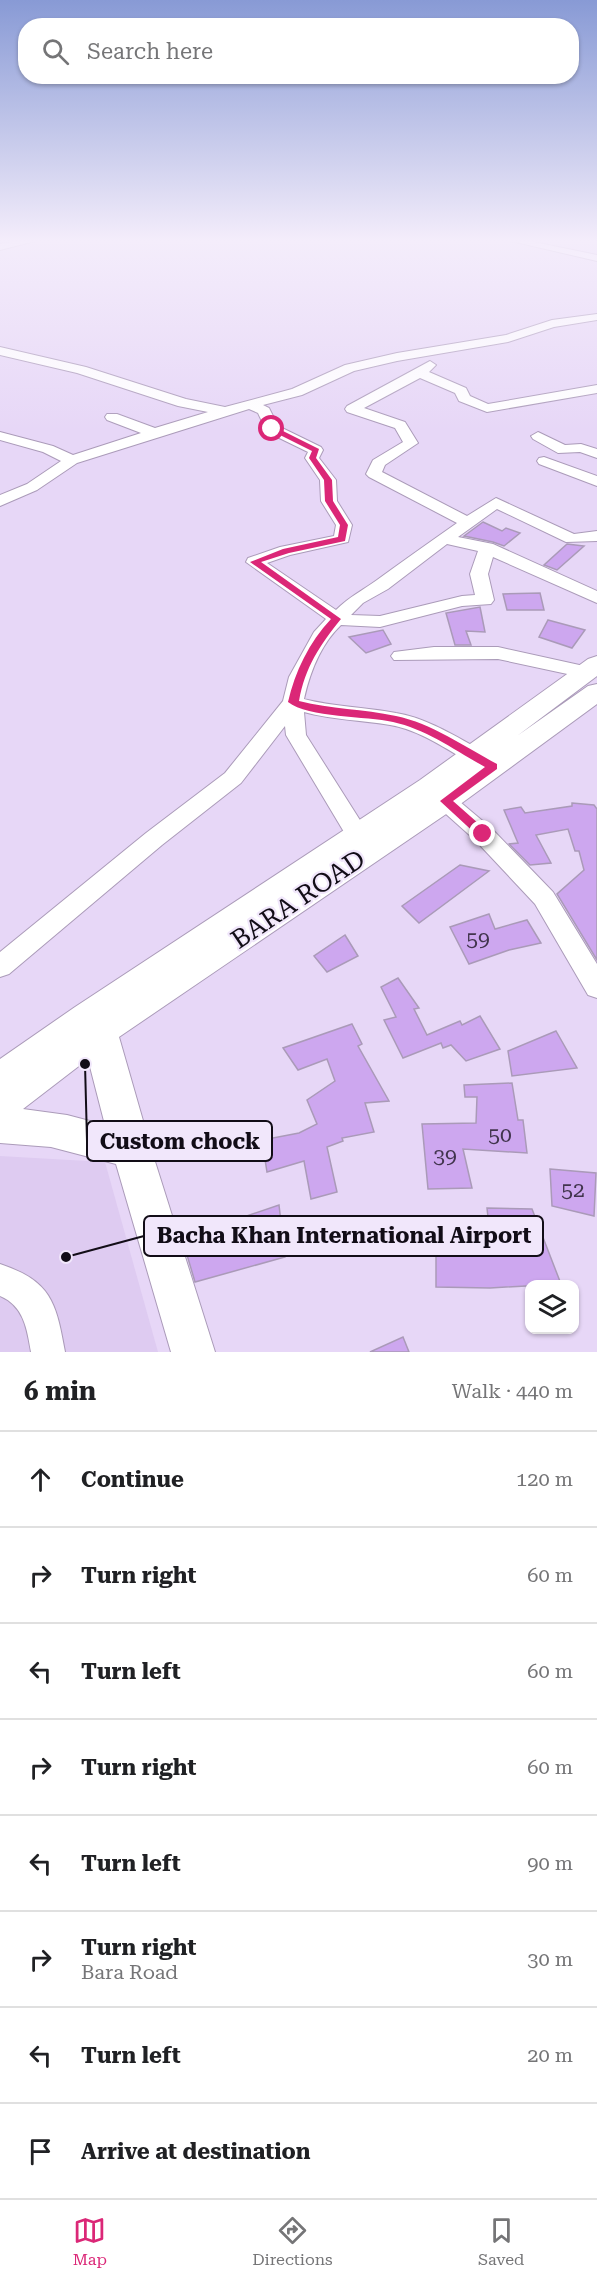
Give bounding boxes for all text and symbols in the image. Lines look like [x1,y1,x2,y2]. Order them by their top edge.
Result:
search box [18,18,579,84]
icon: search [39,35,72,68]
text: Search here [87,39,213,64]
route start [258,415,284,441]
route end [469,820,495,846]
street label: BARA ROAD [225,843,371,955]
house number: 59 [466,927,490,951]
callout: Custom chock [87,1121,272,1161]
house number: 50 [488,1123,512,1147]
text: Custom chock [100,1129,260,1154]
house number: 39 [433,1144,457,1168]
house number: 52 [561,1178,585,1202]
callout: Bacha Khan International Airport [144,1216,543,1256]
text: Bacha Khan International Airport [157,1223,531,1248]
map controls [525,1280,579,1334]
button: layers [525,1280,579,1334]
text: 6 min [24,1376,96,1406]
text: Walk · 440 m [452,1379,573,1403]
icon: ahead [24,1463,57,1496]
text: Continue [81,1467,184,1492]
text: 120 m [516,1467,573,1491]
icon: right [24,1559,57,1592]
text: Turn right [81,1563,196,1588]
text: 60 m [527,1563,573,1587]
icon: left [24,1655,57,1688]
text: Turn left [81,1659,181,1684]
text: 60 m [527,1659,573,1683]
icon: right [24,1751,57,1784]
text: Turn right [81,1755,196,1780]
text: 60 m [527,1755,573,1779]
icon: left [24,1847,57,1880]
text: Turn left [81,1851,181,1876]
text: 90 m [527,1851,573,1875]
text: Turn right [81,1935,196,1960]
icon: right [24,1943,57,1976]
text: 30 m [527,1947,573,1971]
text: Bara Road [81,1960,178,1984]
icon: left [24,2039,57,2072]
text: Turn left [81,2043,181,2068]
text: 20 m [527,2043,573,2067]
icon: arrive [24,2135,57,2168]
text: Arrive at destination [81,2139,310,2164]
tab: Map [73,2214,107,2269]
tab: Directions [252,2214,333,2269]
tab: Saved [478,2214,524,2269]

